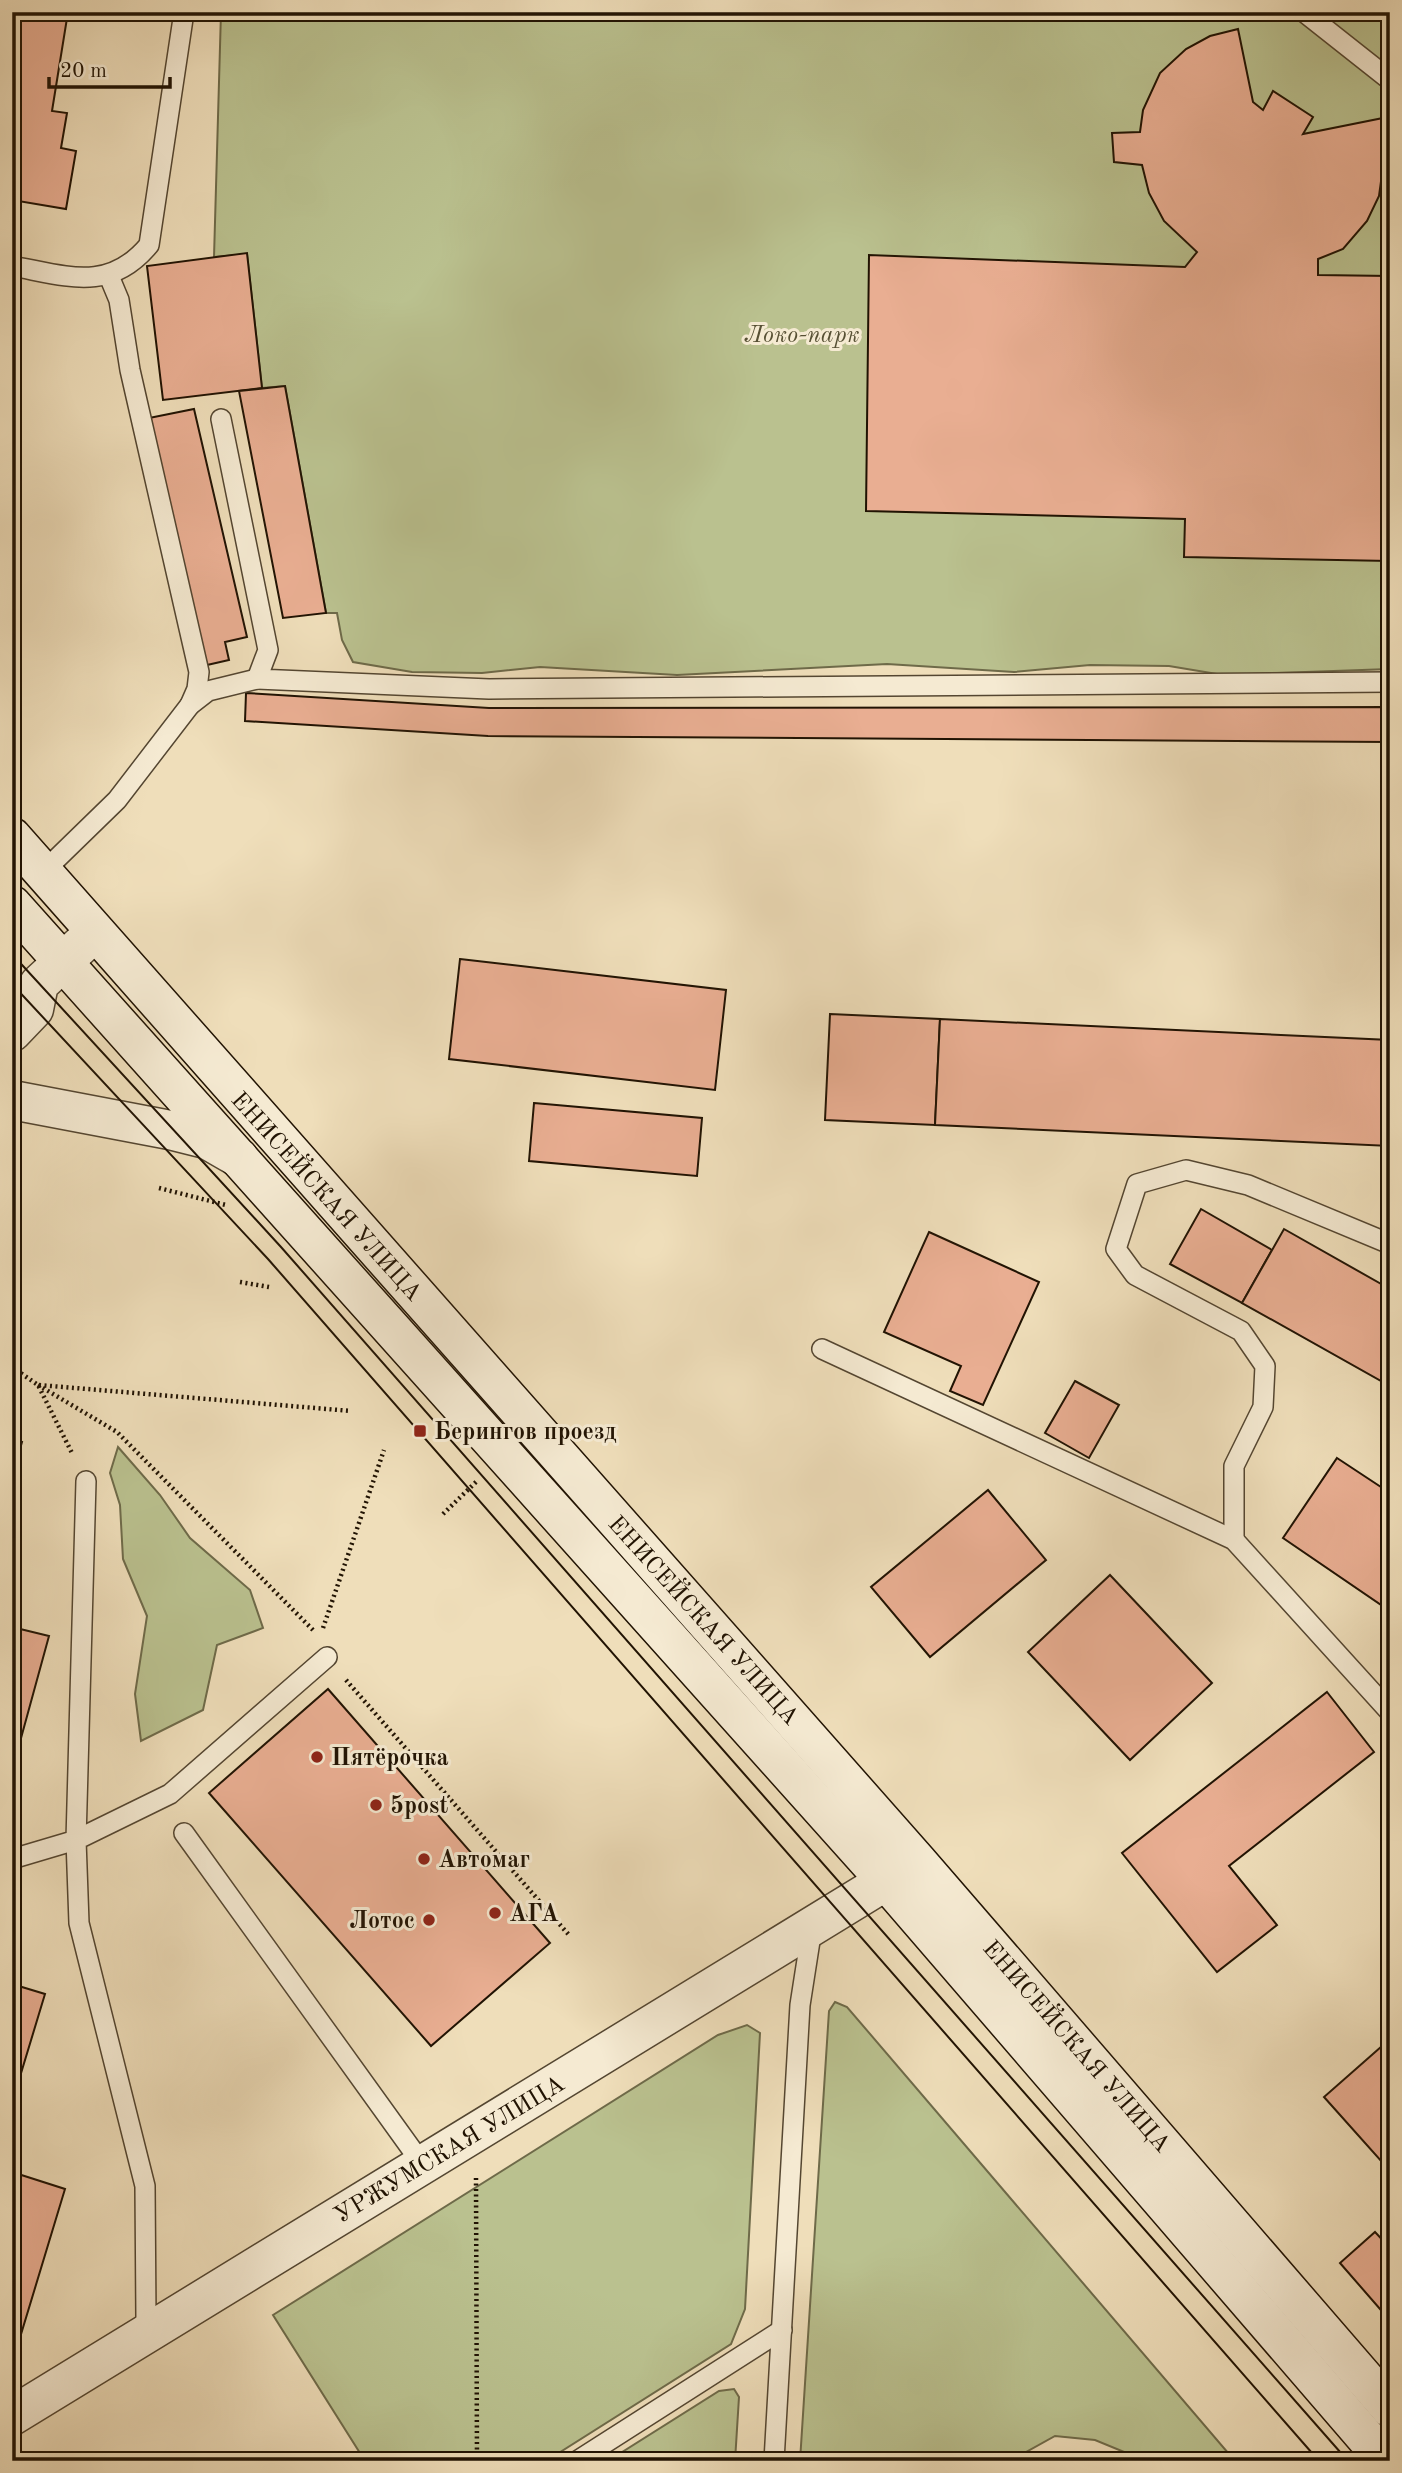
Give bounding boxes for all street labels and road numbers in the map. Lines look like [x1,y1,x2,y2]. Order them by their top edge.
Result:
street label: ЕНИСЕЙСКАЯ УЛИЦА [226,1085,429,1306]
street label: ЕНИСЕЙСКАЯ УЛИЦА [603,1509,806,1730]
street label: ЕНИСЕЙСКАЯ УЛИЦА [977,1933,1178,2158]
street label: УРЖУМСКАЯ УЛИЦА [331,2072,569,2229]

